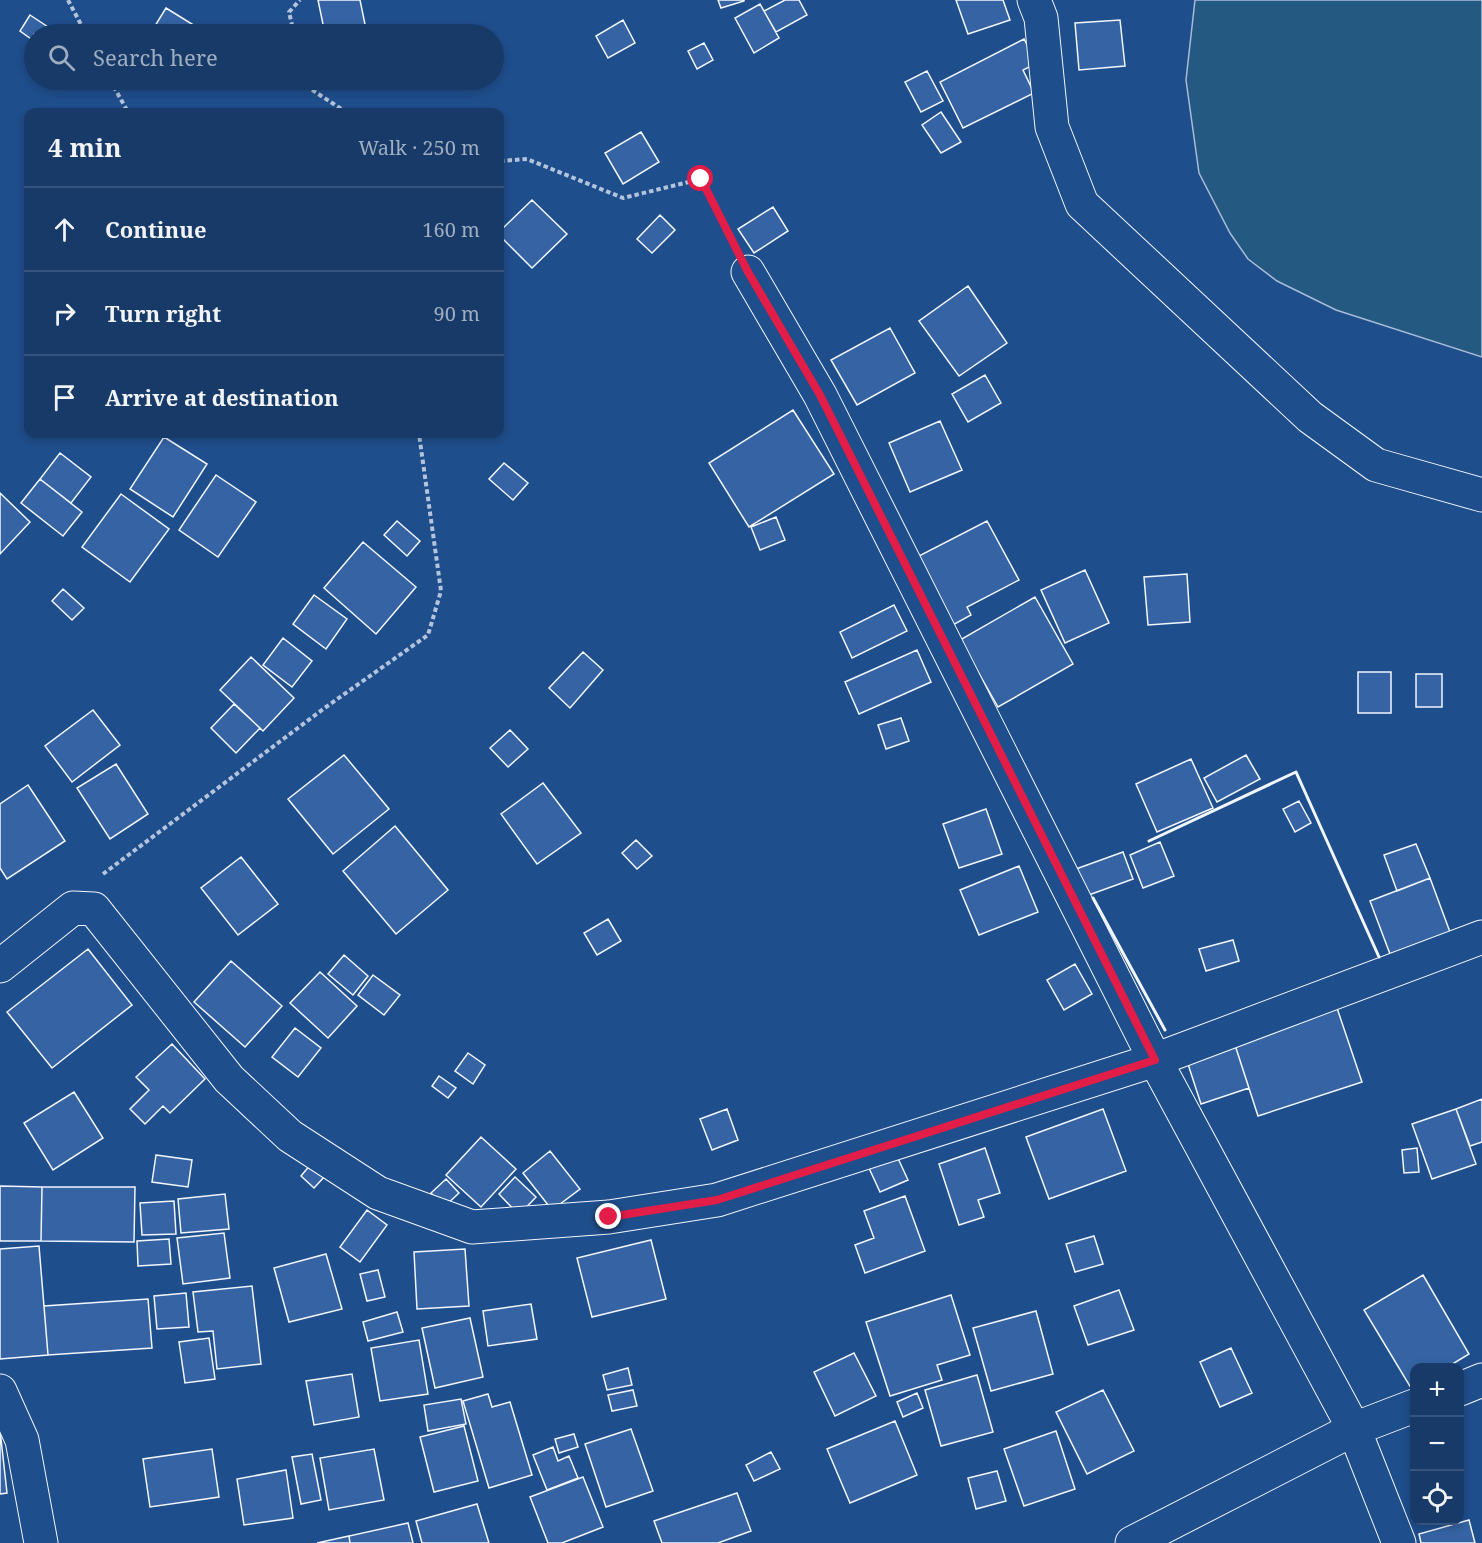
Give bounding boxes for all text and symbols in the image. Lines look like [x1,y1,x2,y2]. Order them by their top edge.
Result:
search box [24,24,504,90]
icon: search [45,41,78,74]
text: Search here [93,42,218,72]
text: 4 min [48,129,122,165]
text: Walk · 250 m [358,134,480,161]
route start [687,165,713,191]
icon: ahead [48,213,81,246]
text: Continue [105,214,207,244]
text: 160 m [422,216,480,243]
icon: right [48,297,81,330]
text: Turn right [105,298,221,328]
text: 90 m [434,300,480,327]
icon: arrive [48,381,81,414]
text: Arrive at destination [105,382,339,412]
route end [595,1203,621,1229]
map controls [1410,1363,1464,1525]
button: + [1410,1363,1464,1417]
button: − [1410,1417,1464,1471]
button: locate [1410,1471,1464,1525]

